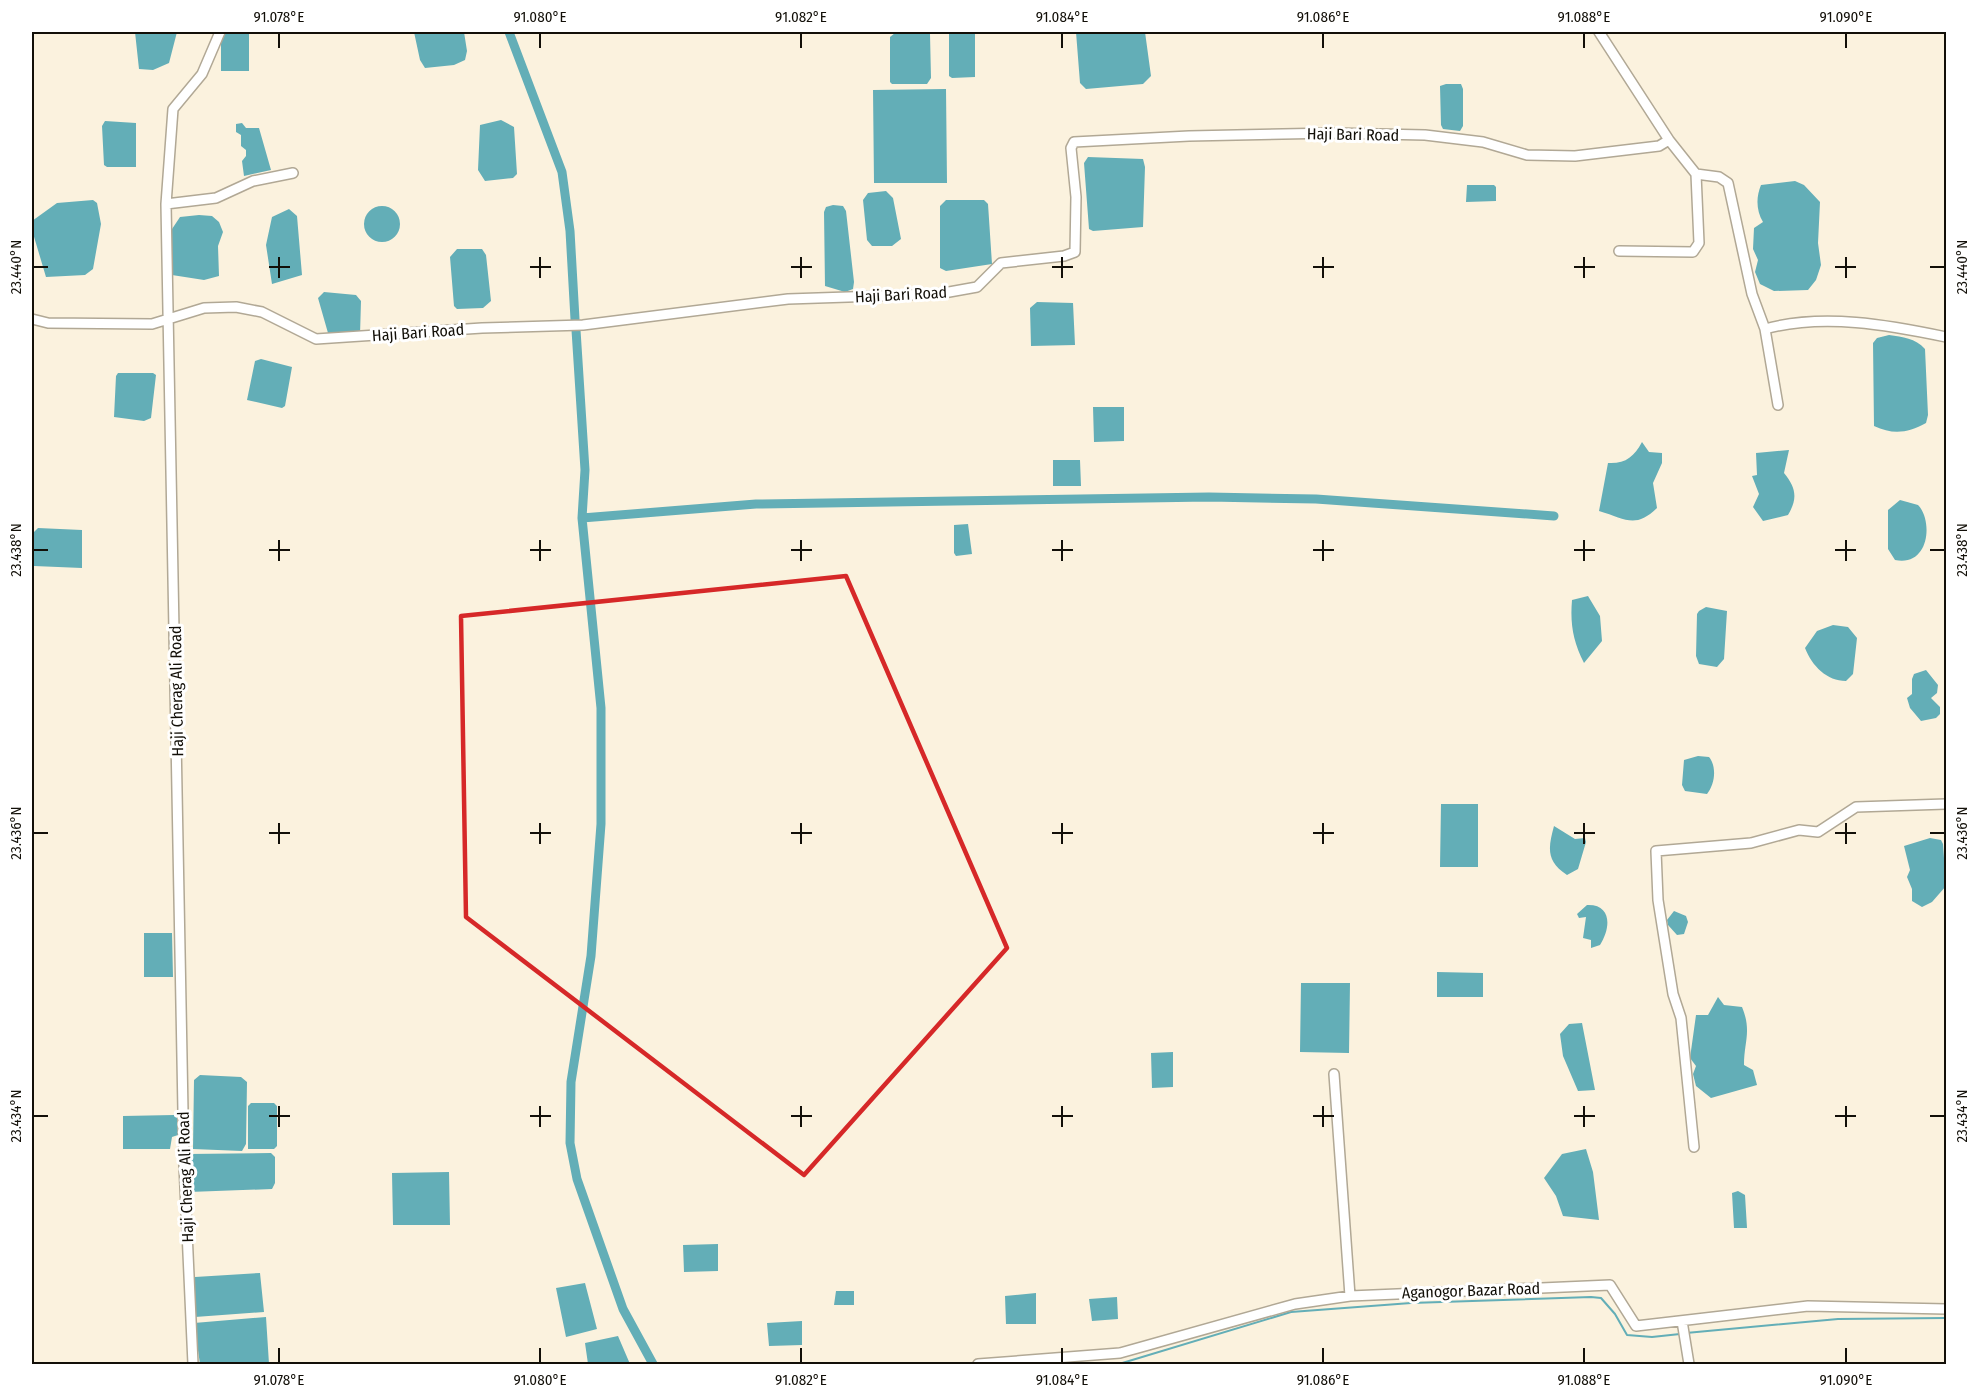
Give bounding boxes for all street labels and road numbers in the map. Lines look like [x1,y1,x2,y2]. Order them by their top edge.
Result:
street label: Haji Bari Road [1307,124,1399,145]
street label: Haji Bari Road [854,283,948,306]
street label: Haji Bari Road [371,320,465,345]
street label: Haji Cherag Ali Road [166,625,187,757]
street label: Haji Cherag Ali Road [174,1111,197,1243]
street label: Aganogor Bazar Road [1402,1279,1541,1302]

